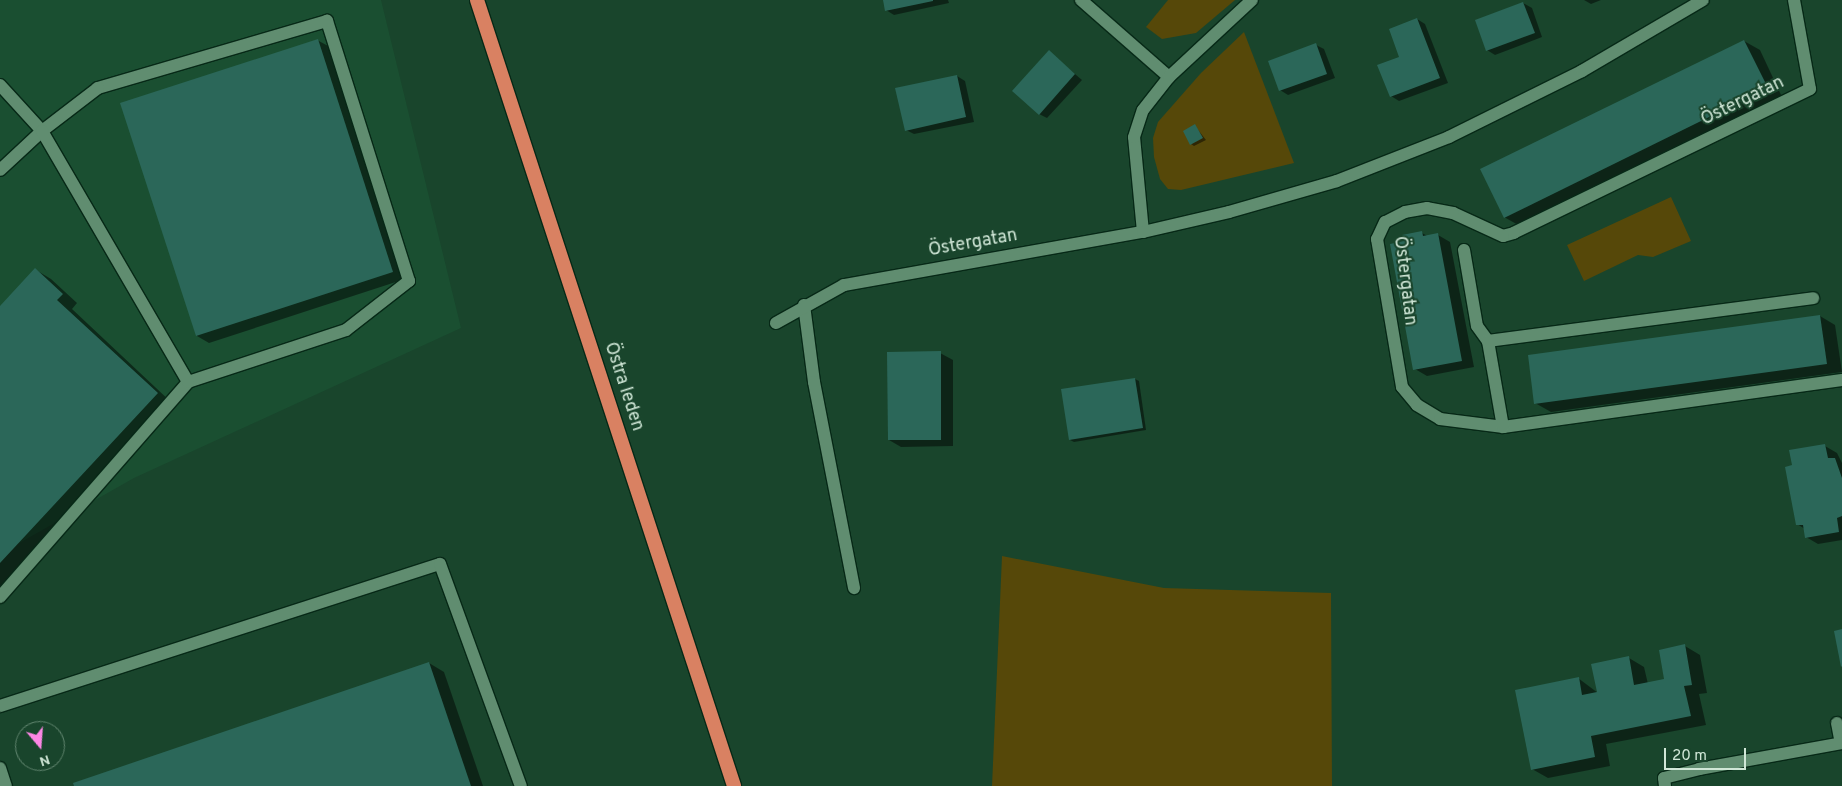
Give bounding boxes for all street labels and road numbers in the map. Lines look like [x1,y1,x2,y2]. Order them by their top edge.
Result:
street label: Östergatan [1698,73,1788,131]
street label: Östergatan [927,226,1019,262]
street label: Östergatan [1388,235,1420,327]
street label: Östra leden [598,340,648,434]

